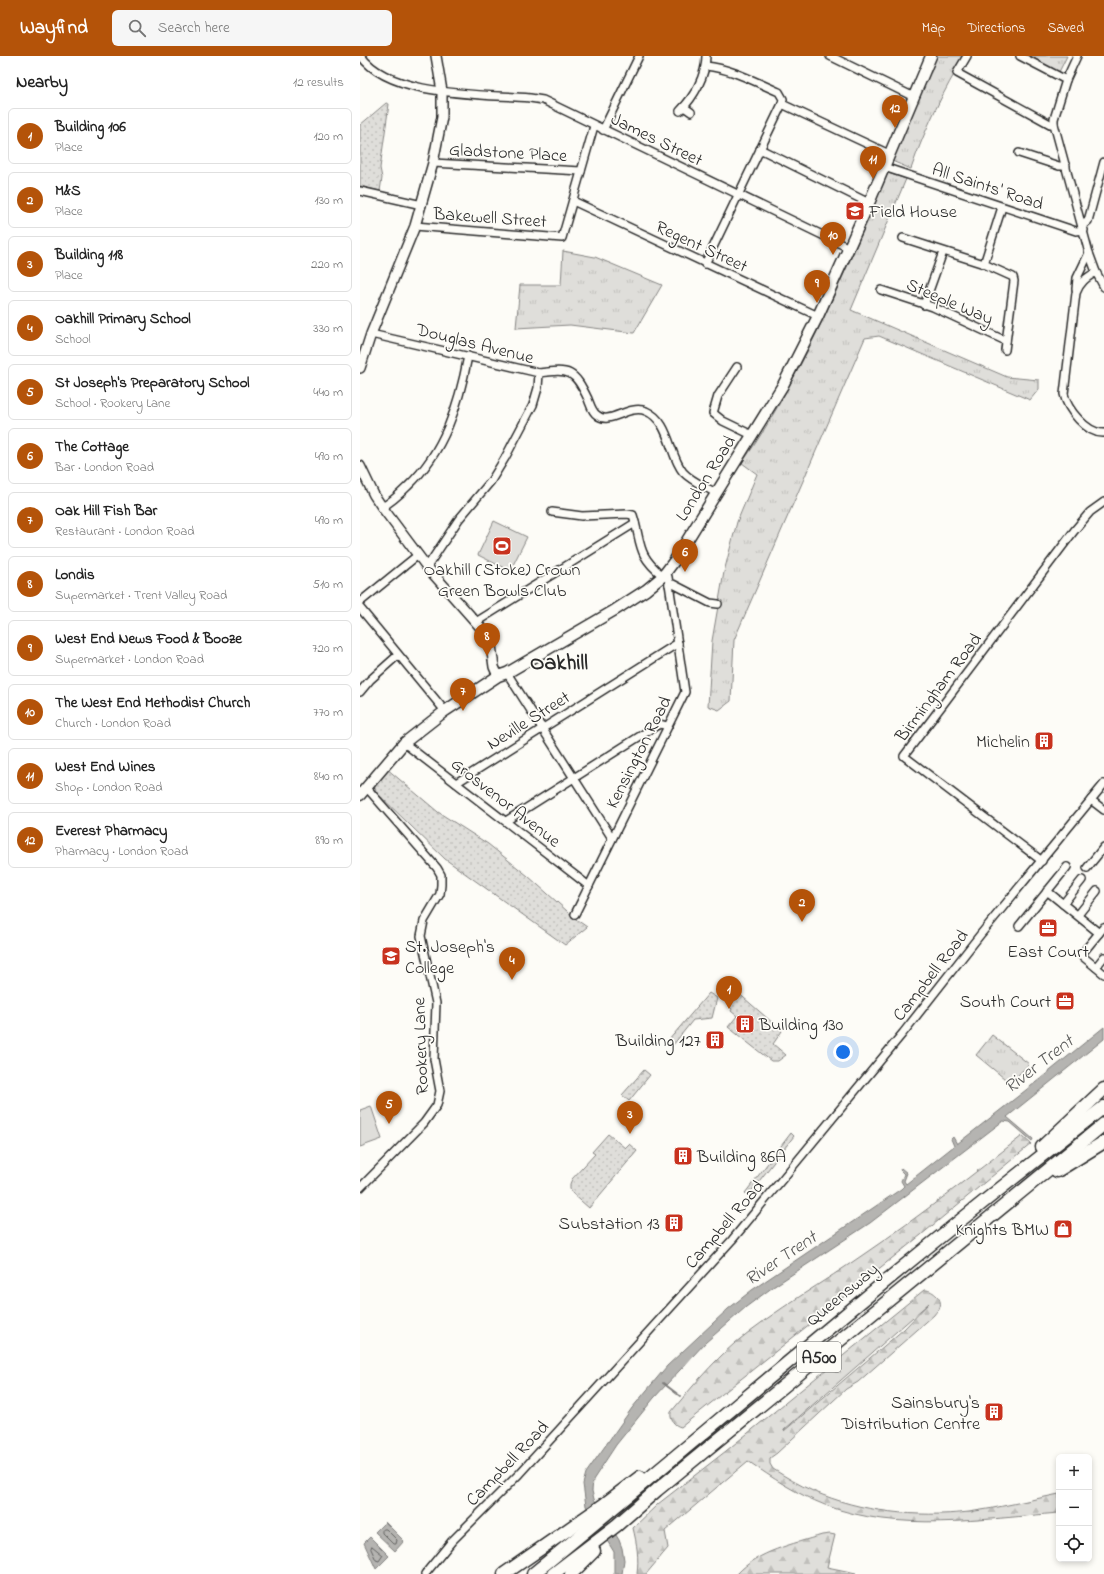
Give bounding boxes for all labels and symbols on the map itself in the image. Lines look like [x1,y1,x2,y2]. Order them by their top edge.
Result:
pin: 12 [882,95,908,128]
street label: James Street [606,107,707,174]
street label: Gladstone Place [448,138,569,170]
pin: 11 [860,146,886,179]
street label: All Saints' Road [928,158,1046,218]
school or university icon: Field House [844,200,866,222]
place label: Field House [868,200,958,226]
street label: Bakewell Street [431,202,547,236]
street label: Regent Street [650,215,751,281]
pin: 10 [820,222,846,255]
pin: 9 [804,270,830,303]
street label: Steeple Way [902,273,997,333]
street label: Douglas Avenue [412,318,537,373]
street label: London Road [670,431,743,527]
sports icon: Oakhill (Stoke) Crown Green Bowls Club [491,535,513,557]
pin: 6 [672,539,698,572]
place label: Oakhill (Stoke) Crown Green Bowls Club [424,558,581,605]
pin: 8 [474,623,500,656]
street label: Birmingham Road [889,628,990,749]
district label: Oakhill [530,648,588,680]
pin: 7 [450,678,476,711]
street label: Neville Street [482,686,576,758]
street label: Kensington Road [600,692,680,814]
place label: Michelin [976,730,1030,756]
building icon: Michelin [1033,730,1055,752]
street label: Grosvenor Avenue [444,752,566,855]
pin: 2 [789,889,815,922]
office icon: East Court [1037,917,1059,939]
street label: Campbell Road [887,925,976,1028]
place label: St. Joseph's College [405,935,495,983]
place label: East Court [1007,940,1089,966]
school or university icon: St. Joseph's College [380,945,402,967]
pin: 4 [499,947,525,980]
pin: 1 [716,976,742,1009]
place label: South Court [960,990,1051,1016]
office icon: South Court [1054,990,1076,1012]
street label: Rookery Lane [407,996,437,1095]
building icon: Building 130 [734,1013,756,1035]
place label: Building 130 [758,1013,844,1040]
water label: River Trent [999,1028,1081,1101]
place label: Building 127 [614,1029,702,1056]
building icon: Building 127 [704,1029,726,1051]
your location [833,1042,853,1062]
pin: 5 [376,1091,402,1124]
pin: 3 [617,1101,643,1134]
building icon: Building 86A [672,1145,694,1167]
place label: Building 86A [696,1145,786,1172]
street label: Campbell Road [680,1175,771,1275]
place label: Substation 13 [559,1212,660,1238]
building icon: Substation 13 [663,1212,685,1234]
place label: Knights BMW [956,1218,1049,1245]
shop icon: Knights BMW [1052,1218,1074,1240]
water label: River Trent [740,1224,824,1293]
street label: Queensway [801,1257,885,1334]
road number: A500 [797,1342,841,1372]
place label: Sainsbury's Distribution Centre [840,1391,981,1438]
building icon: Sainsbury's Distribution Centre [983,1401,1005,1423]
street label: Campbell Road [461,1416,556,1513]

